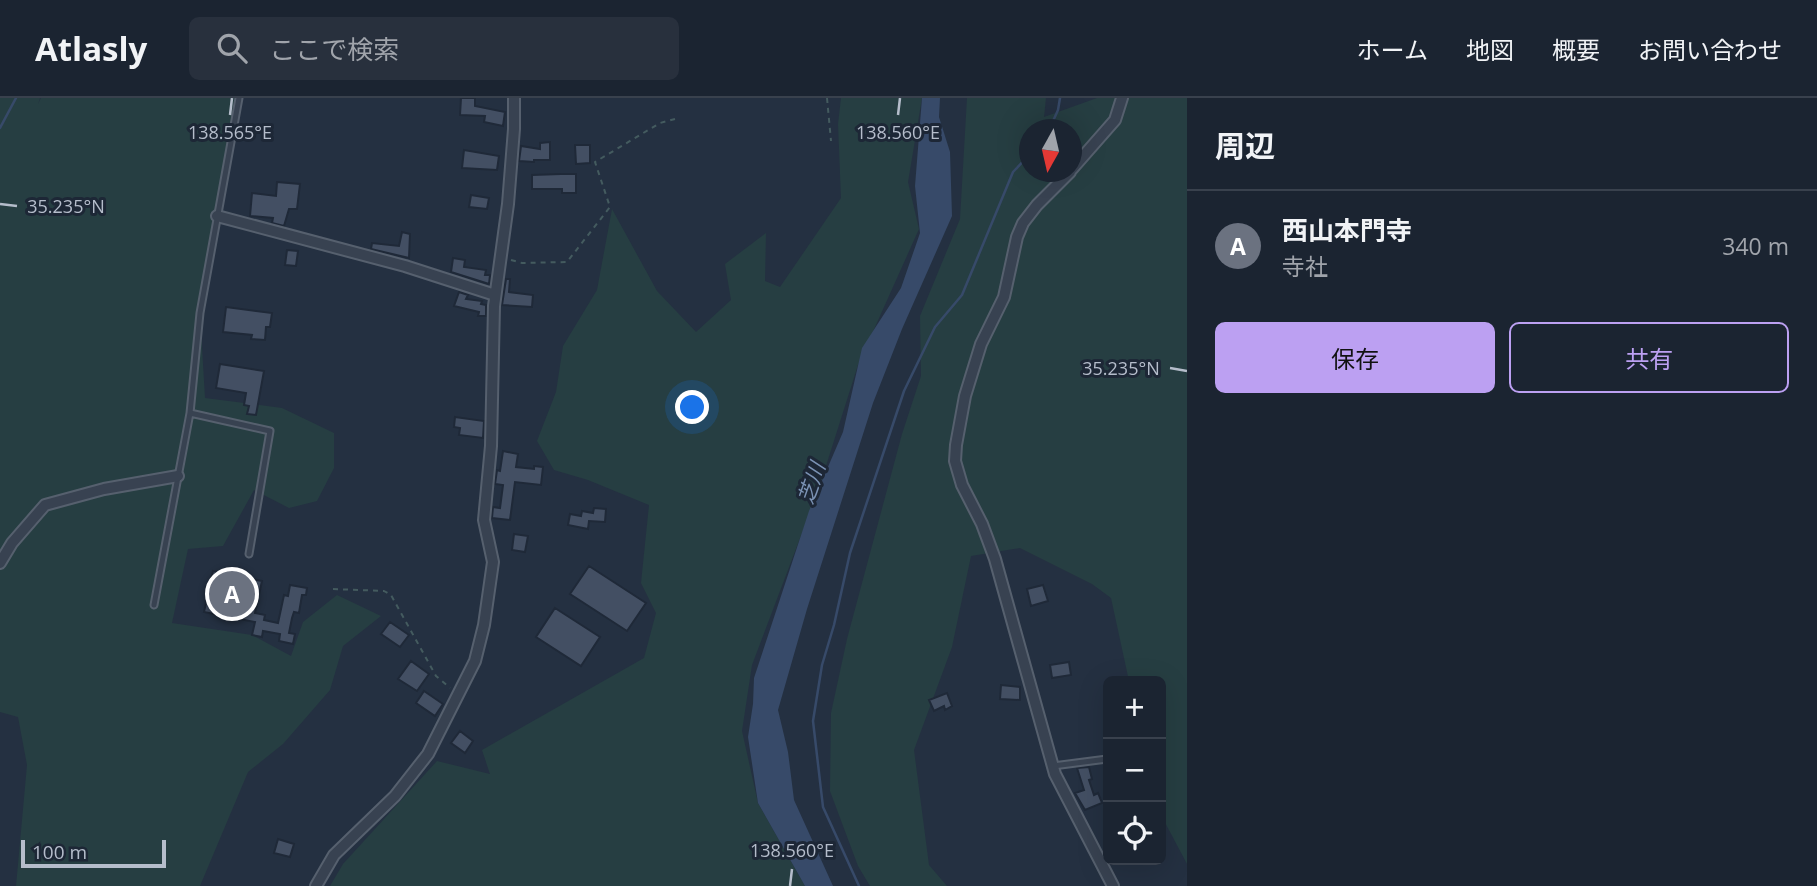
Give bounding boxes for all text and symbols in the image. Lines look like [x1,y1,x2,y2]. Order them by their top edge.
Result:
search box [189,17,679,80]
text: Atlasly [35,26,147,71]
icon: search [213,29,251,67]
text: ここで検索 [269,31,399,67]
text: ホーム [1357,33,1428,66]
text: 地図 [1466,33,1514,66]
text: 概要 [1552,33,1600,66]
text: お問い合わせ [1638,33,1782,66]
north arrow [1019,119,1082,182]
text: 138.565°E [188,120,272,144]
text: 138.560°E [856,120,940,144]
text: 周辺 [1215,125,1275,166]
text: 35.235°N [27,194,105,218]
text: 西山本門寺 [1282,212,1412,248]
text: A [1230,230,1246,262]
text: 340 m [1722,230,1789,262]
text: 寺社 [1282,250,1328,282]
button: 保存 [1215,322,1495,393]
button: 共有 [1509,322,1789,393]
text: 35.235°N [1082,356,1160,380]
your location [675,390,709,424]
water label: 芝川 [791,457,832,507]
pin: A [209,568,255,620]
map controls [1103,676,1166,865]
button: + [1103,676,1166,739]
button: − [1103,739,1166,802]
button: locate [1103,802,1166,865]
scale bar [21,837,166,869]
text: 138.560°E [750,838,834,862]
text: 100 m [32,839,87,865]

